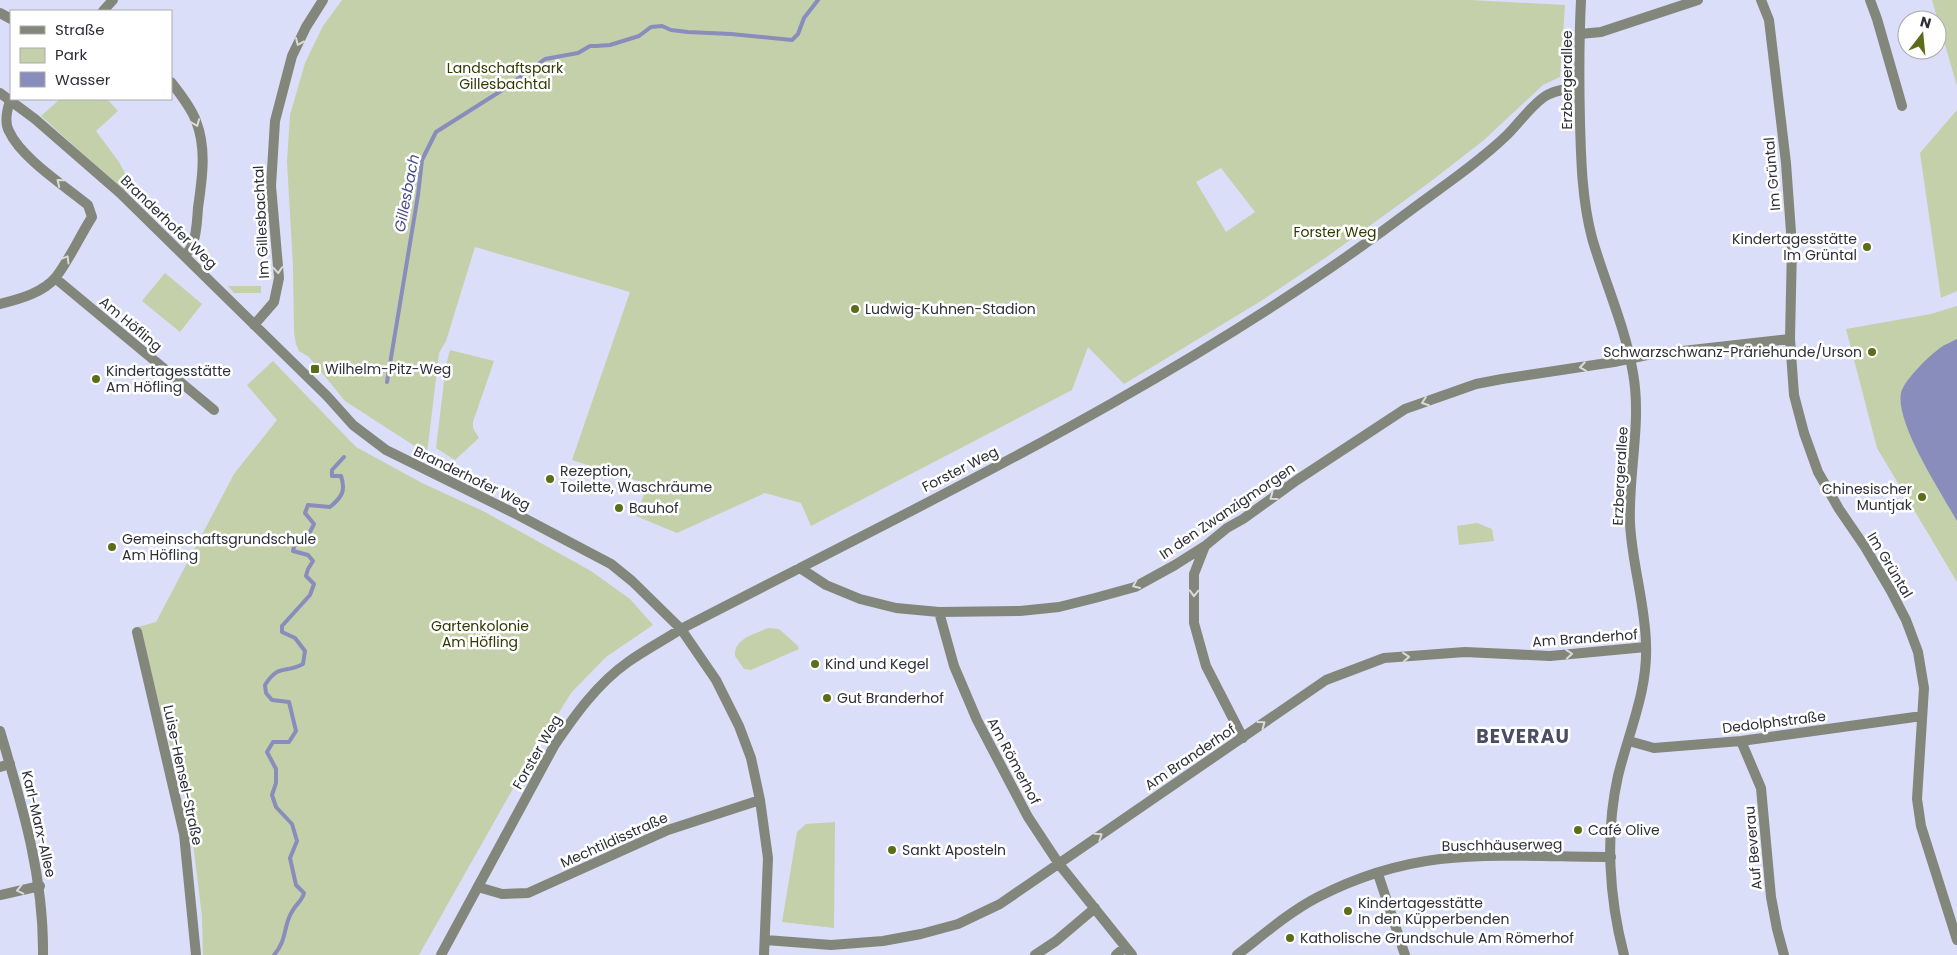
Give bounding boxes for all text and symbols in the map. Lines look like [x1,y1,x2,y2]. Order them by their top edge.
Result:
legend [10,10,172,100]
north arrow [1897,10,1947,60]
text: N [1918,11,1933,34]
text: Straße [55,19,105,40]
street label: Erzbergerallee [1557,30,1577,130]
one-way arrow [294,37,305,46]
text: Park [55,44,87,65]
park label: Landschaftspark Gillesbachtal [447,58,564,94]
text: Wasser [55,69,111,90]
one-way arrow [191,119,201,127]
street label: Im Grüntal [1759,136,1785,212]
water label: Gillesbach [389,152,424,234]
street label: Im Gillesbachtal [248,165,274,279]
street label: Branderhofer Weg [116,170,222,274]
one-way arrow [57,180,66,188]
park label: Forster Weg [1293,222,1377,242]
place label: Kindertagesstätte Im Grüntal [1732,229,1857,265]
marker: Kindertagesstätte Im Grüntal [1861,241,1873,253]
one-way arrow [60,256,70,265]
one-way arrow [272,267,283,275]
street label: Am Höfling [95,292,167,356]
place label: Ludwig-Kuhnen-Stadion [865,299,1036,319]
marker: Ludwig-Kuhnen-Stadion [849,303,861,315]
place label: Schwarzschwanz-Präriehunde/Urson [1603,342,1862,362]
marker: Schwarzschwanz-Präriehunde/Urson [1866,346,1878,358]
place label: Wilhelm-Pitz-Weg [325,359,451,379]
place label: Kindertagesstätte Am Höfling [106,361,231,397]
one-way arrow [1578,361,1586,372]
marker: Wilhelm-Pitz-Weg [309,363,321,375]
marker: Kindertagesstätte Am Höfling [90,373,102,385]
one-way arrow [1421,396,1429,406]
street label: Erzbergerallee [1607,426,1633,526]
street label: Branderhofer Weg [410,441,534,515]
street label: Forster Weg [918,441,1002,497]
street label: In den Zwanzigmorgen [1155,458,1299,564]
place label: Rezeption, Toilette, Waschräume [560,461,712,497]
marker: Rezeption, Toilette, Waschräume [544,473,556,485]
place label: Chinesischer Muntjak [1822,479,1913,515]
marker: Chinesischer Muntjak [1916,491,1928,503]
one-way arrow [1270,492,1279,500]
place label: Bauhof [629,498,679,518]
marker: Bauhof [613,502,625,514]
street label: Im Grüntal [1862,528,1918,602]
place label: Gemeinschaftsgrundschule Am Höfling [122,529,317,565]
marker: Gemeinschaftsgrundschule Am Höfling [106,541,118,553]
one-way arrow [1132,579,1141,590]
one-way arrow [1189,589,1199,597]
park label: Gartenkolonie Am Höfling [431,616,529,652]
street label: Am Branderhof [1532,624,1639,652]
one-way arrow [1565,649,1573,660]
one-way arrow [1403,651,1411,662]
place label: Kind und Kegel [825,654,929,674]
marker: Kind und Kegel [809,658,821,670]
place label: Gut Branderhof [837,688,944,708]
marker: Gut Branderhof [821,692,833,704]
street label: Luise-Hensel-Straße [158,703,208,847]
street label: Dedolphstraße [1721,706,1827,738]
street label: Forster Weg [508,711,566,793]
street label: Am Römerhof [983,714,1046,808]
street label: Am Branderhof [1141,719,1240,795]
one-way arrow [1256,721,1265,730]
district label: BEVERAU [1476,723,1570,750]
street label: Karl-Marx-Allee [17,769,61,880]
street label: Auf Beverau [1739,805,1767,891]
street label: Mechtildisstraße [557,807,671,873]
place label: Café Olive [1588,820,1660,840]
marker: Café Olive [1572,824,1584,836]
one-way arrow [1093,833,1103,842]
street label: Buschhäuserweg [1442,834,1562,856]
place label: Sankt Aposteln [902,840,1006,860]
marker: Sankt Aposteln [886,844,898,856]
one-way arrow [15,884,24,895]
place label: Kindertagesstätte In den Küpperbenden [1358,893,1509,929]
marker: Kindertagesstätte In den Küpperbenden [1342,905,1354,917]
place label: Katholische Grundschule Am Römerhof [1300,928,1574,948]
marker: Katholische Grundschule Am Römerhof [1284,932,1296,944]

